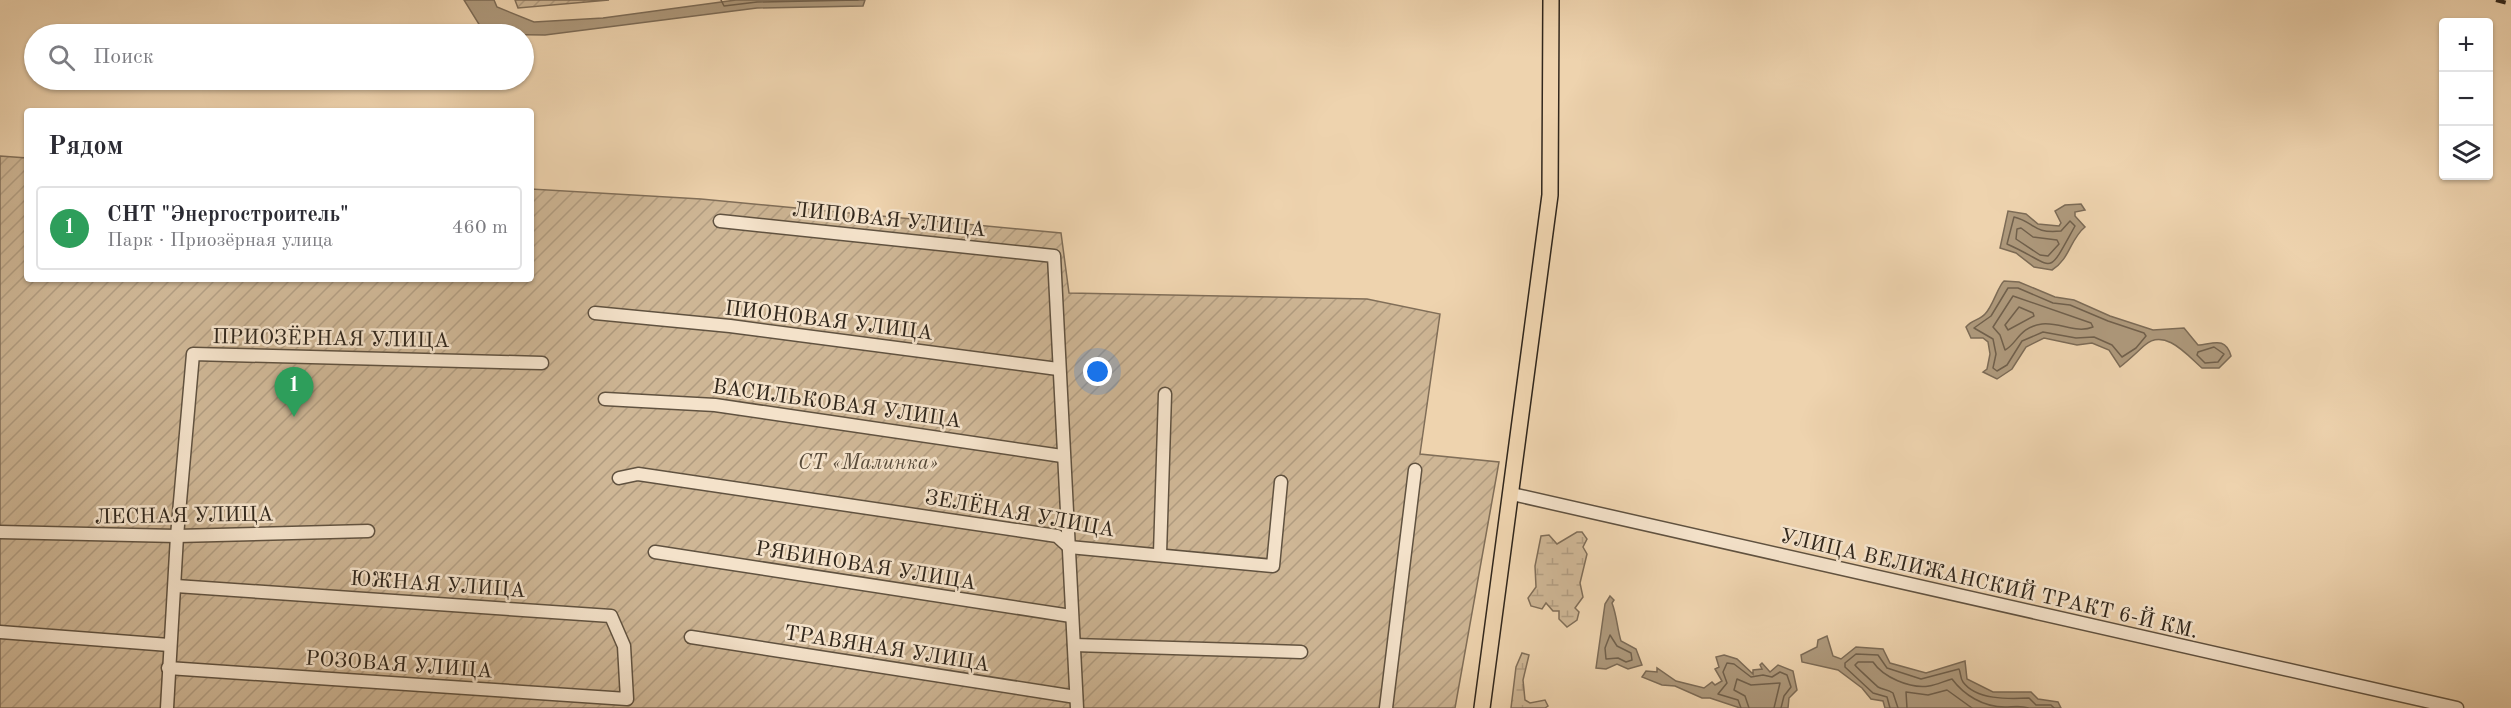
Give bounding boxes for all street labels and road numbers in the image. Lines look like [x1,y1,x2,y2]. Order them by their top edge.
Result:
street label: ЛИПОВАЯ УЛИЦА [791,200,987,241]
street label: ПИОНОВАЯ УЛИЦА [723,298,934,345]
street label: ПРИОЗЁРНАЯ УЛИЦА [212,323,450,352]
street label: ВАСИЛЬКОВАЯ УЛИЦА [711,377,963,432]
street label: ЗЕЛЁНАЯ УЛИЦА [923,483,1117,542]
street label: ЛЕСНАЯ УЛИЦА [94,504,274,529]
street label: УЛИЦА ВЕЛИЖАНСКИЙ ТРАКТ 6-Й КМ. [1778,521,2201,643]
street label: РЯБИНОВАЯ УЛИЦА [754,539,978,594]
street label: ЮЖНАЯ УЛИЦА [349,569,526,602]
street label: ТРАВЯНАЯ УЛИЦА [782,623,991,676]
street label: РОЗОВАЯ УЛИЦА [304,648,493,683]

